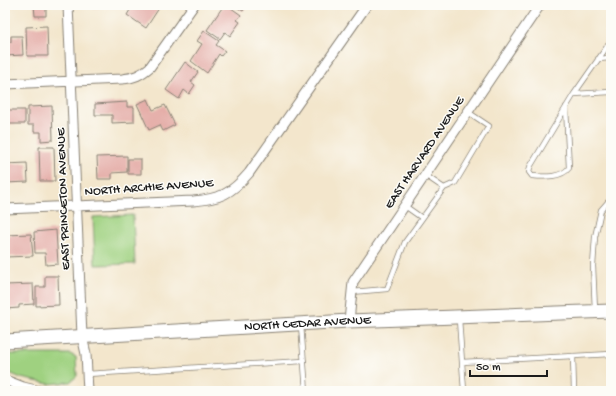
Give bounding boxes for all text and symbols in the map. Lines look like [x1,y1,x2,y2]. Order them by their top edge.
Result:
street label: EAST HARVARD AVENUE [382,93,469,212]
street label: EAST PRINCETON AVENUE [54,127,74,270]
street label: NORTH ARCHIE AVENUE [84,176,215,200]
street label: NORTH CEDAR AVENUE [244,313,372,335]
scale bar [470,352,547,378]
text: 50 m [476,361,501,375]

